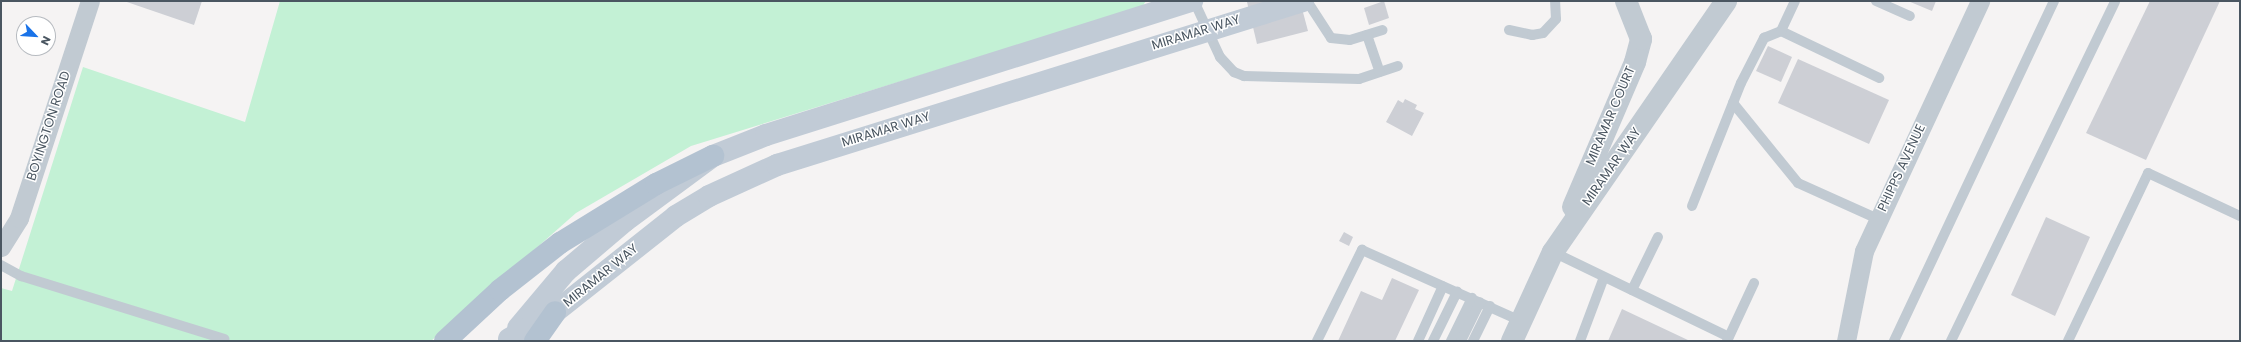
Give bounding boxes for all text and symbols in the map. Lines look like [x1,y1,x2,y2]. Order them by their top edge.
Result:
street label: MIRAMAR WAY [1150,12,1242,54]
north arrow [16,16,56,56]
text: N [37,34,55,48]
street label: MIRAMAR COURT [1583,64,1639,168]
street label: BOYINGTON ROAD [24,69,74,183]
street label: MIRAMAR WAY [840,109,932,151]
street label: PHIPPS AVENUE [1875,122,1929,214]
street label: MIRAMAR WAY [1579,125,1645,209]
street label: MIRAMAR WAY [561,241,641,311]

